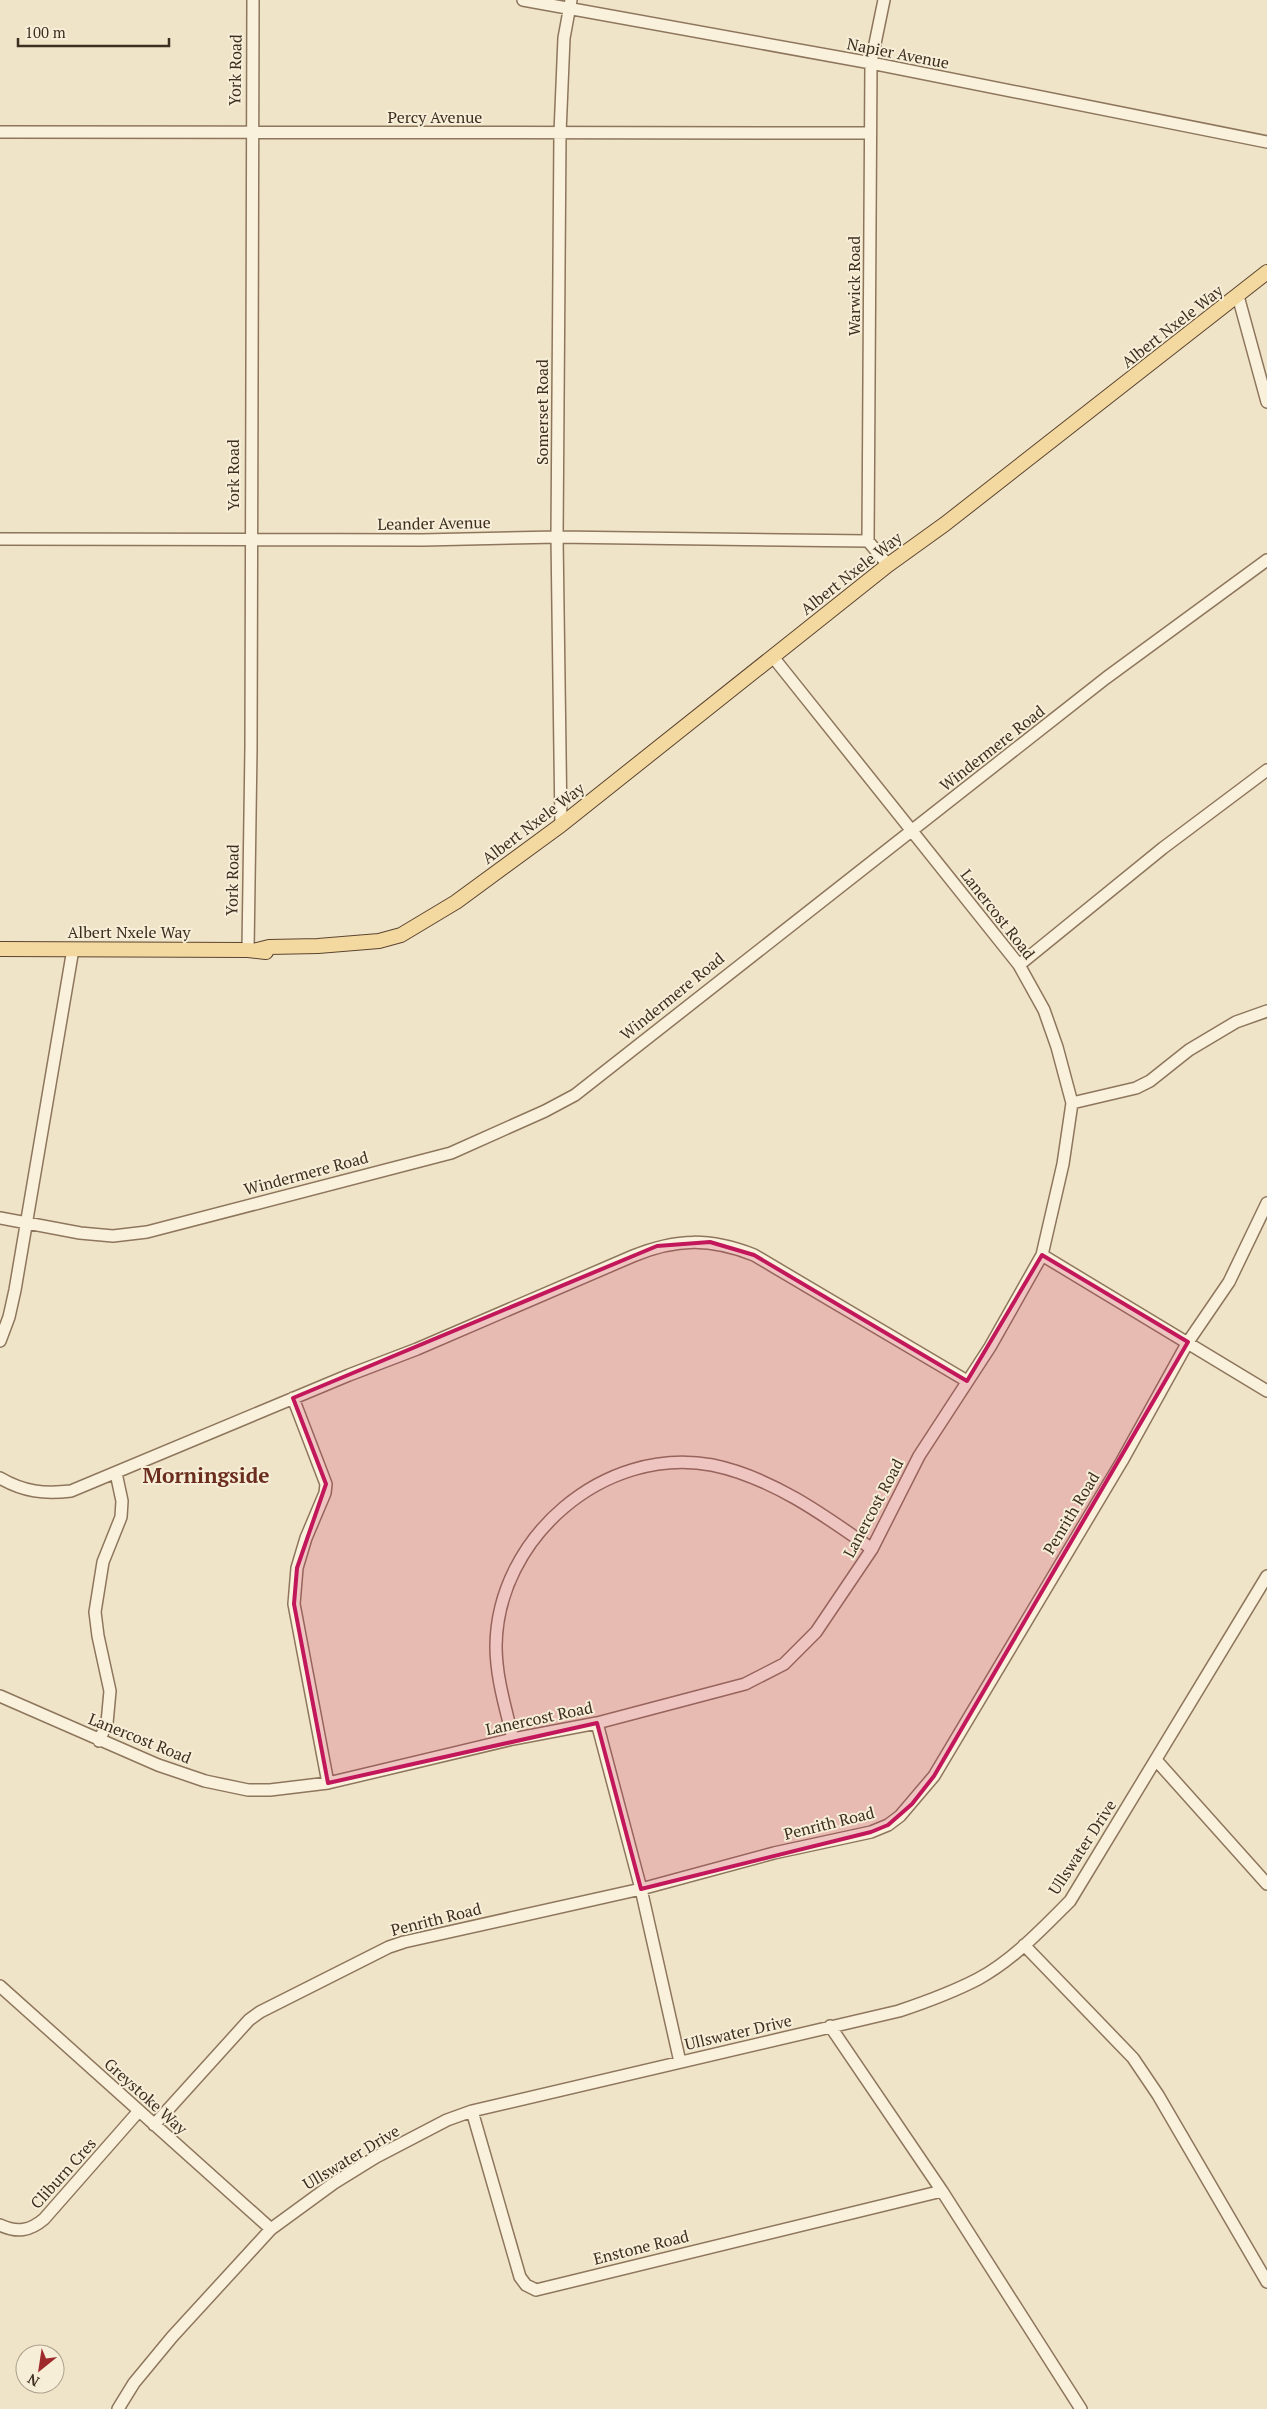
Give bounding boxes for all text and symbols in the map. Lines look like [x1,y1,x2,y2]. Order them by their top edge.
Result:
scale bar [18,15,169,47]
text: 100 m [25,22,66,42]
street label: Napier Avenue [845,32,951,74]
street label: York Road [223,34,247,106]
street label: Percy Avenue [388,106,482,128]
street label: Warwick Road [843,236,865,336]
street label: Albert Nxele Way [1117,279,1228,373]
street label: Somerset Road [531,359,553,465]
street label: York Road [222,439,244,511]
street label: Leander Avenue [377,511,491,535]
street label: Albert Nxele Way [796,526,907,620]
street label: Windermere Road [935,700,1049,796]
street label: Albert Nxele Way [477,777,590,869]
street label: York Road [220,844,244,916]
street label: Lanercost Road [956,864,1040,964]
street label: Albert Nxele Way [67,921,192,943]
street label: Windermere Road [615,947,729,1045]
street label: Windermere Road [241,1146,371,1200]
street label: Lanercost Road [838,1455,908,1561]
district label: Morningside [142,1461,270,1489]
street label: Penrith Road [1038,1468,1104,1558]
street label: Lanercost Road [483,1696,595,1740]
street label: Lanercost Road [85,1707,195,1769]
street label: Ullswater Drive [1043,1795,1121,1899]
street label: Penrith Road [781,1801,877,1845]
street label: Penrith Road [388,1897,484,1941]
street label: Ullswater Drive [682,2009,794,2055]
street label: Greystoke Way [100,2053,193,2140]
street label: Ullswater Drive [299,2119,403,2195]
street label: Cliburn Cres [25,2133,101,2213]
street label: Enstone Road [591,2224,691,2269]
north arrow [15,2344,65,2394]
text: N [24,2370,43,2392]

